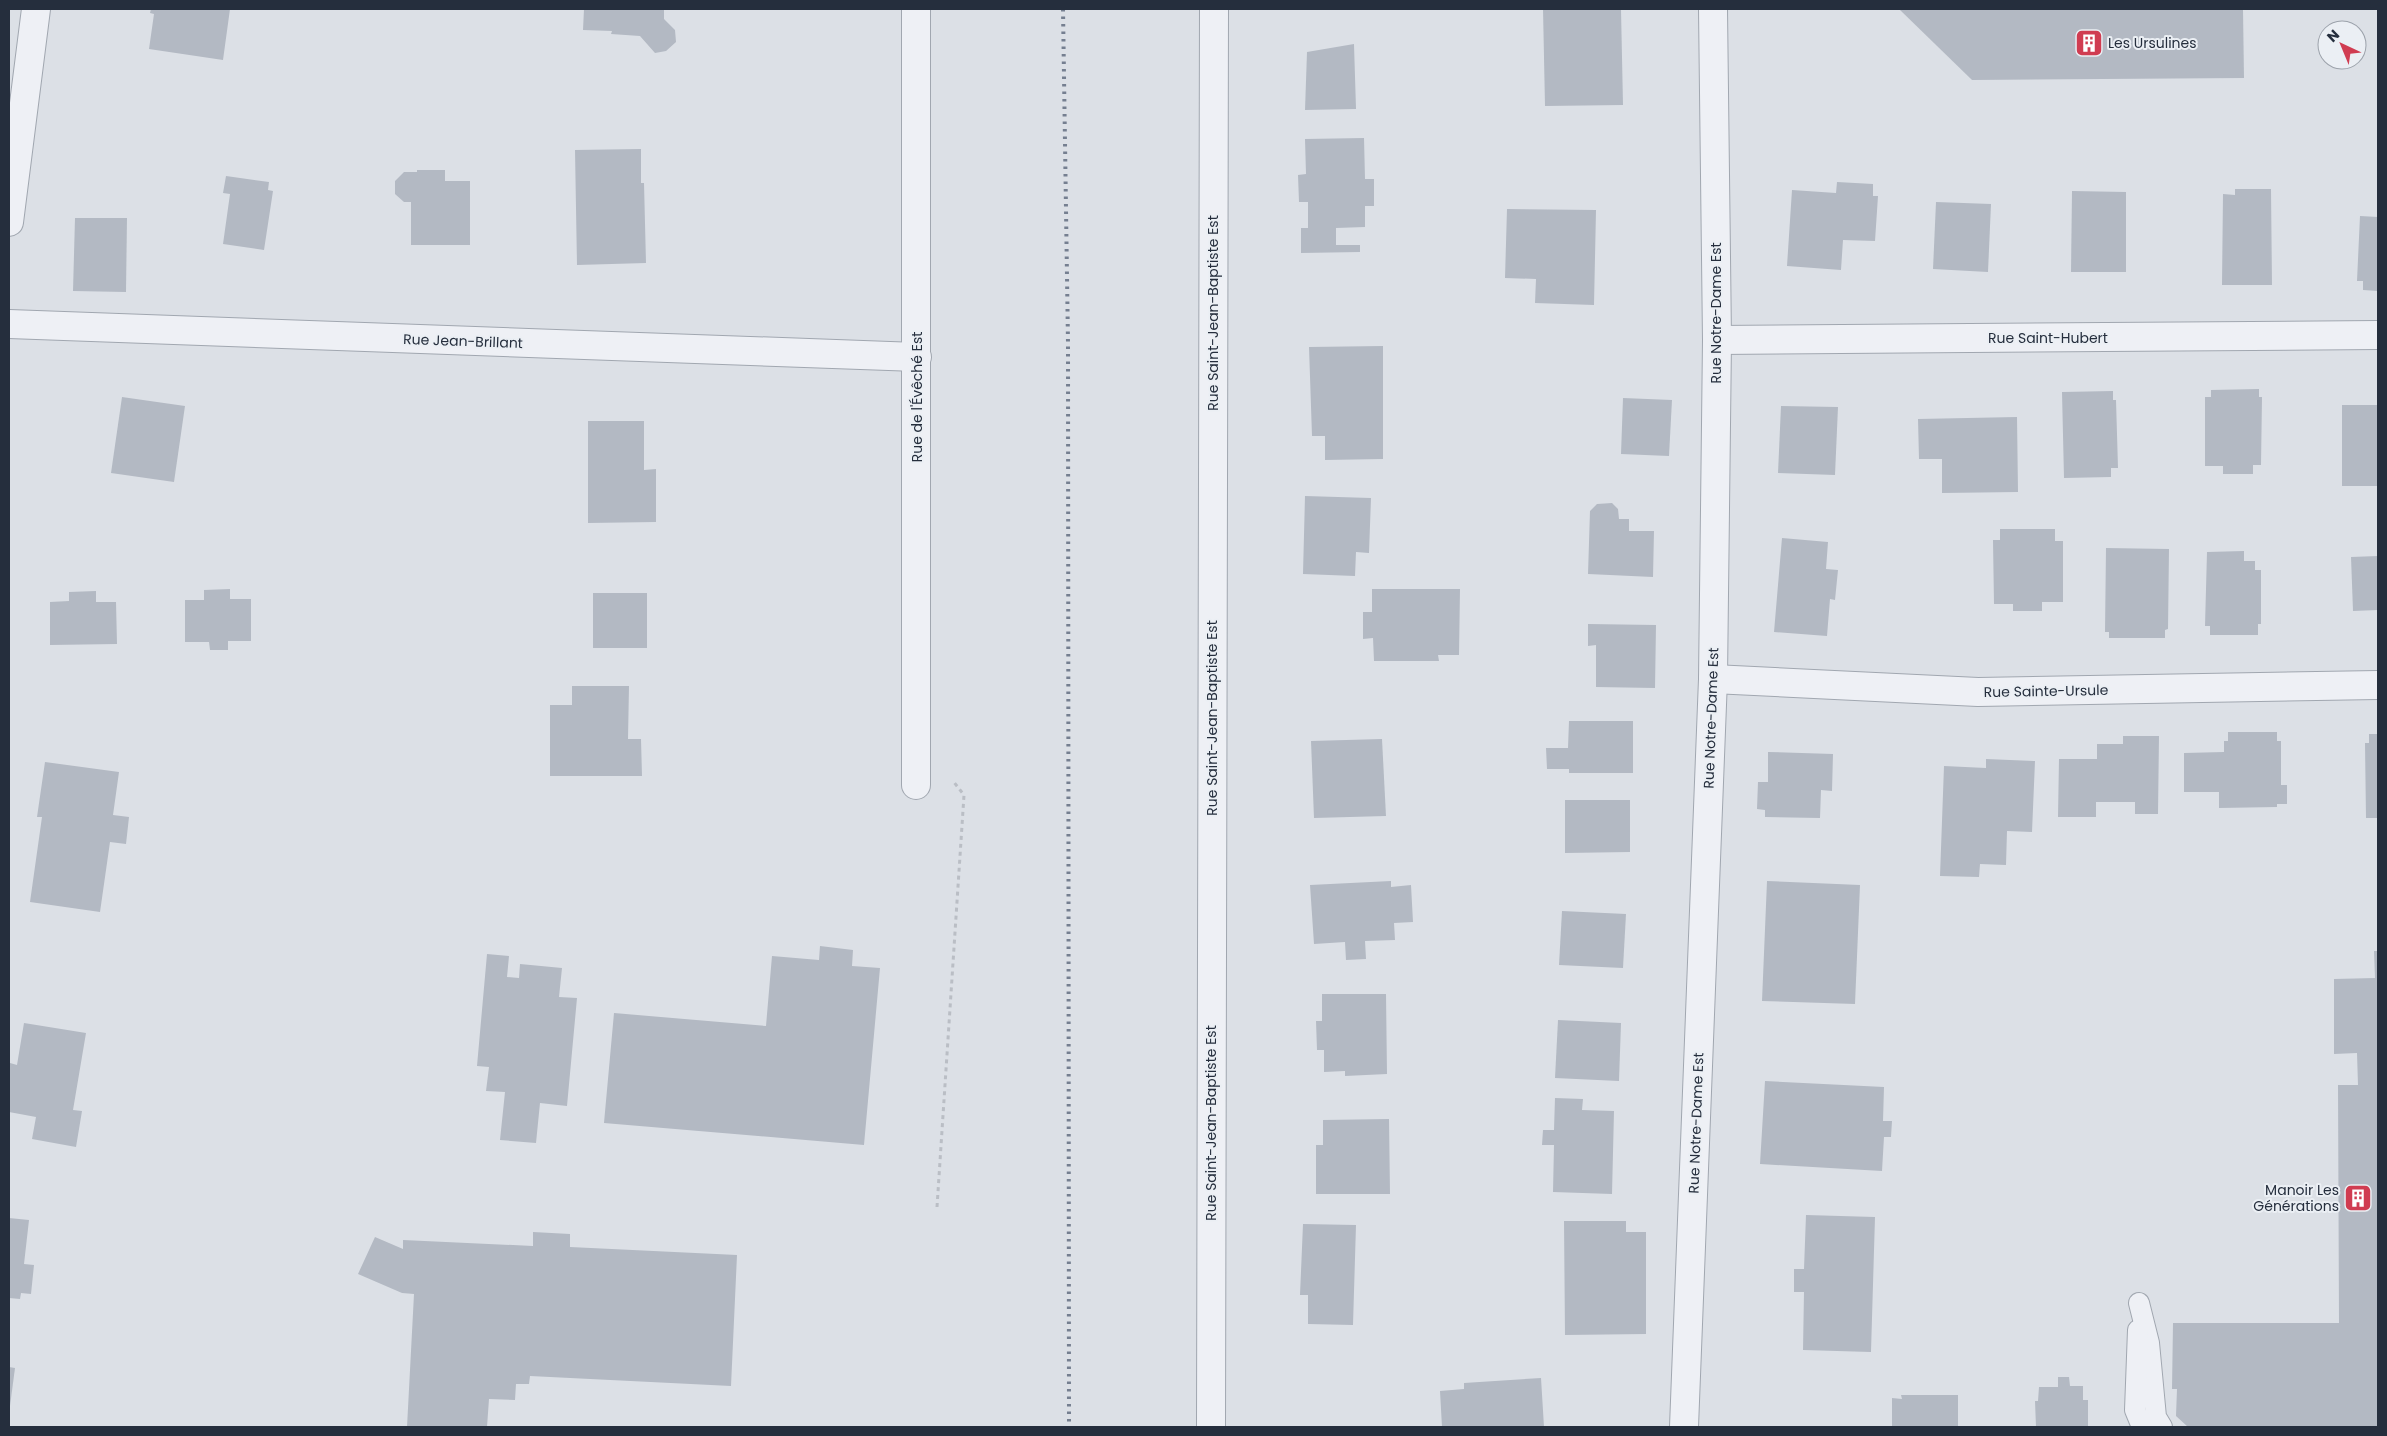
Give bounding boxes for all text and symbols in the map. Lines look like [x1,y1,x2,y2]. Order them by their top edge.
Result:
north arrow [2317,20,2367,70]
text: N [2322,25,2344,46]
building icon: Les Ursulines [2074,28,2104,58]
place label: Les Ursulines [2108,33,2197,53]
street label: Rue Saint-Jean-Baptiste Est [1203,215,1223,411]
street label: Rue Notre-Dame Est [1706,242,1726,384]
street label: Rue Saint-Hubert [1988,328,2108,348]
street label: Rue Jean-Brillant [403,329,523,353]
street label: Rue de l'Évêché Est [907,332,927,462]
street label: Rue Saint-Jean-Baptiste Est [1202,620,1222,816]
street label: Rue Notre-Dame Est [1699,647,1723,789]
street label: Rue Sainte-Ursule [1984,680,2109,702]
street label: Rue Saint-Jean-Baptiste Est [1201,1025,1221,1221]
street label: Rue Notre-Dame Est [1684,1052,1708,1194]
place label: Manoir Les Générations [2253,1180,2339,1216]
building icon: Manoir Les Générations [2343,1183,2373,1213]

